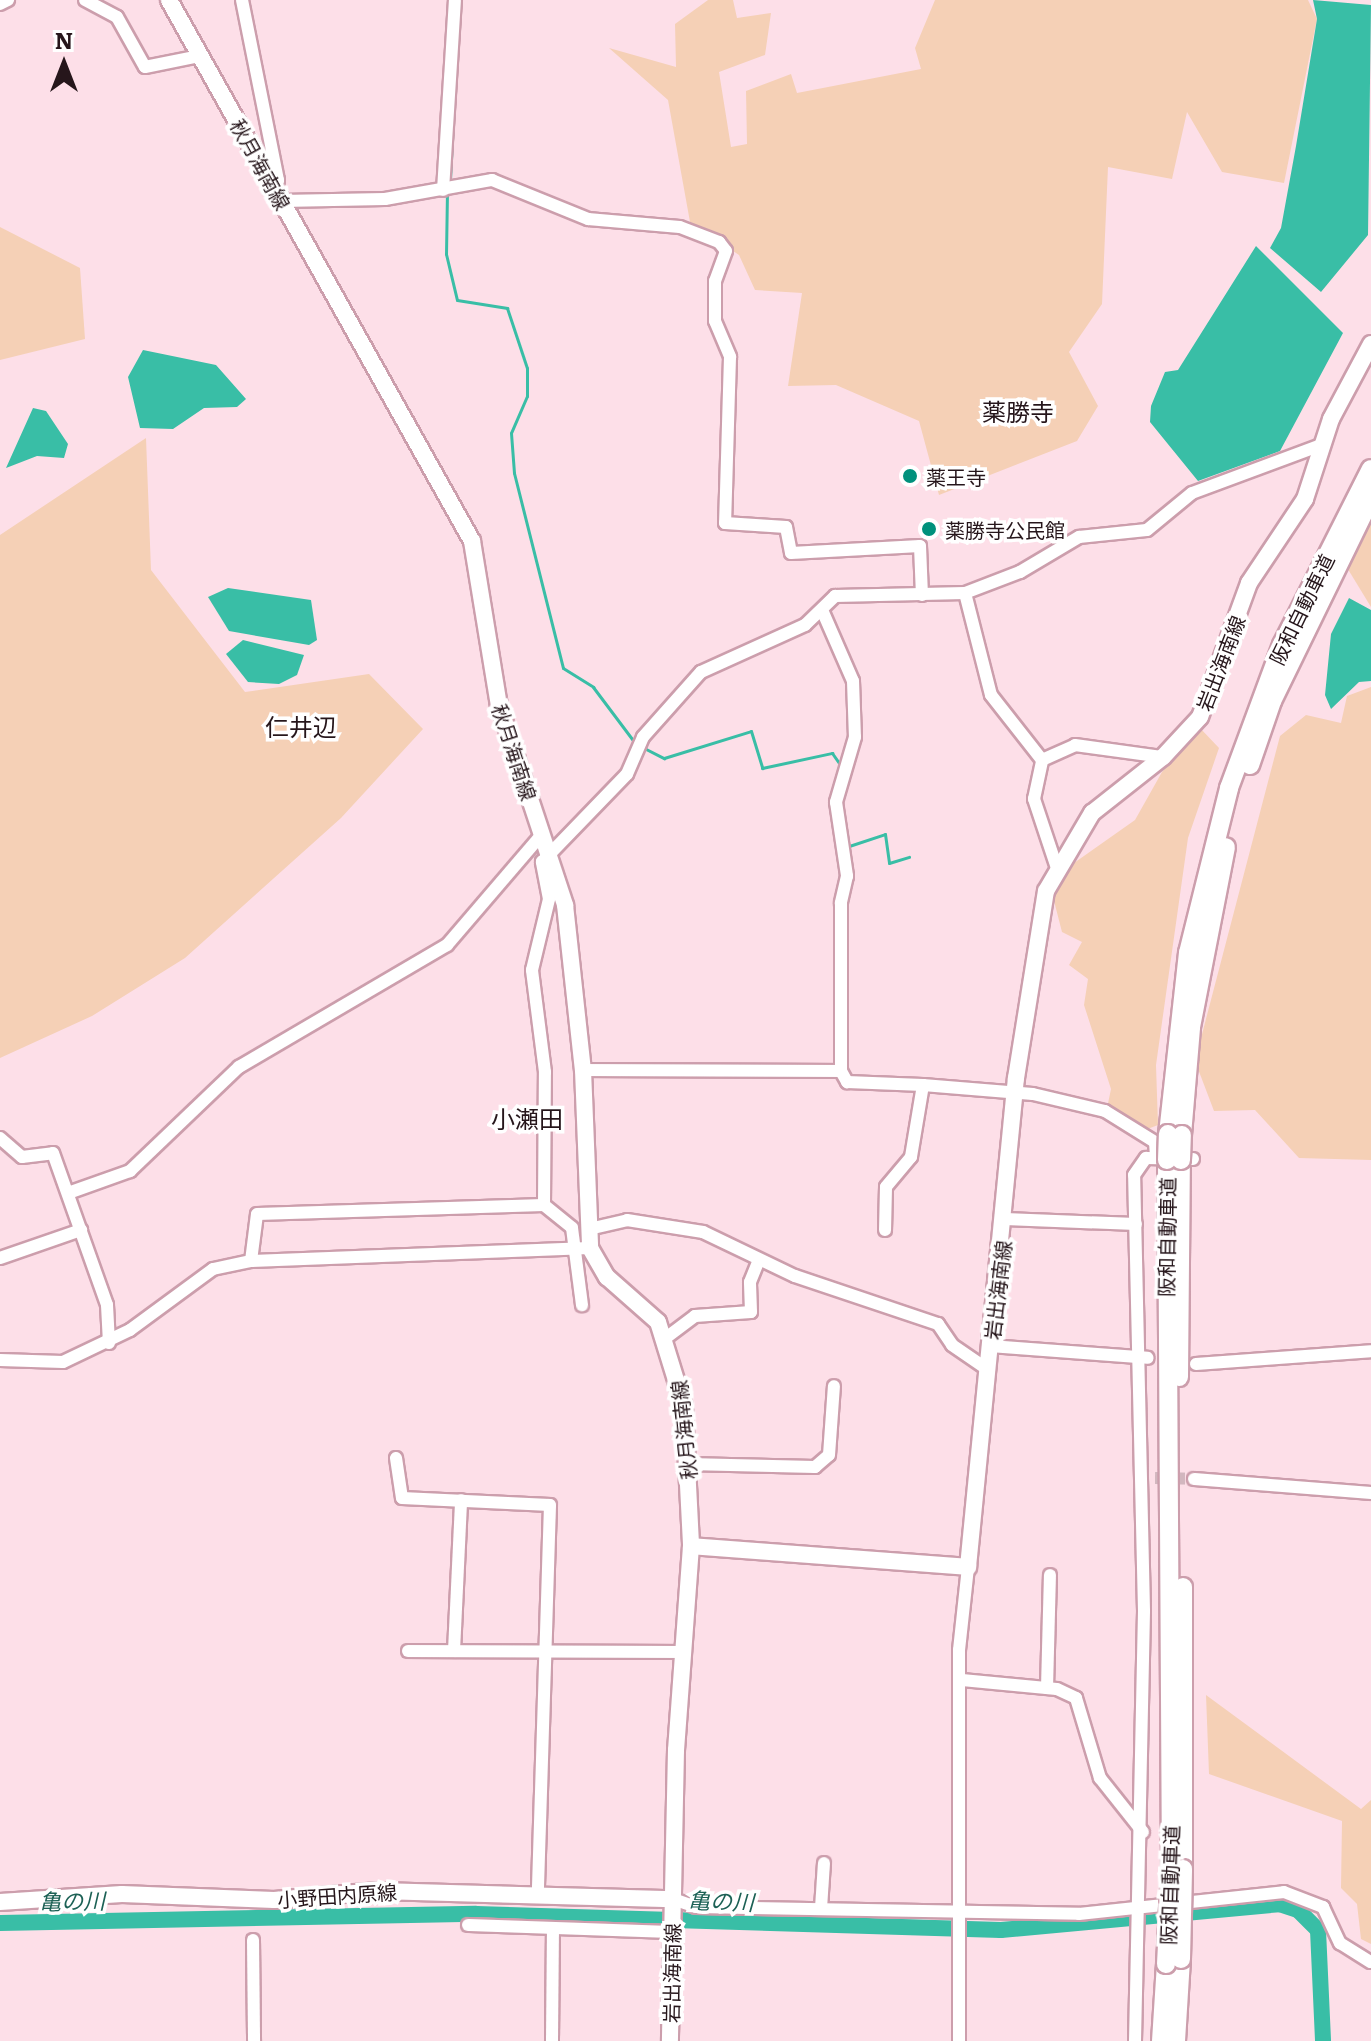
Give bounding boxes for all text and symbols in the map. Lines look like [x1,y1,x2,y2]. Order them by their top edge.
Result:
text: N [55,23,73,56]
north arrow [24,24,104,104]
street label: 秋月海南線 [226,114,296,214]
district label: 薬勝寺 [982,397,1054,425]
place label: 薬王寺 [926,464,986,488]
marker: 薬王寺 [901,467,919,485]
place label: 薬勝寺公民館 [945,517,1065,541]
marker: 薬勝寺公民館 [920,520,938,538]
street label: 阪和自動車道 [1264,550,1338,668]
street label: 岩出海南線 [1191,612,1249,714]
street label: 秋月海南線 [488,701,542,803]
district label: 仁井辺 [265,712,337,740]
district label: 小瀬田 [491,1104,563,1132]
street label: 阪和自動車道 [1153,1177,1179,1297]
street label: 岩出海南線 [979,1239,1015,1341]
street label: 秋月海南線 [666,1379,700,1481]
street label: 阪和自動車道 [1155,1825,1183,1945]
street label: 小野田内原線 [276,1879,398,1911]
water label: 亀の川 [39,1886,105,1914]
water label: 亀の川 [688,1886,754,1914]
street label: 岩出海南線 [658,1923,684,2023]

